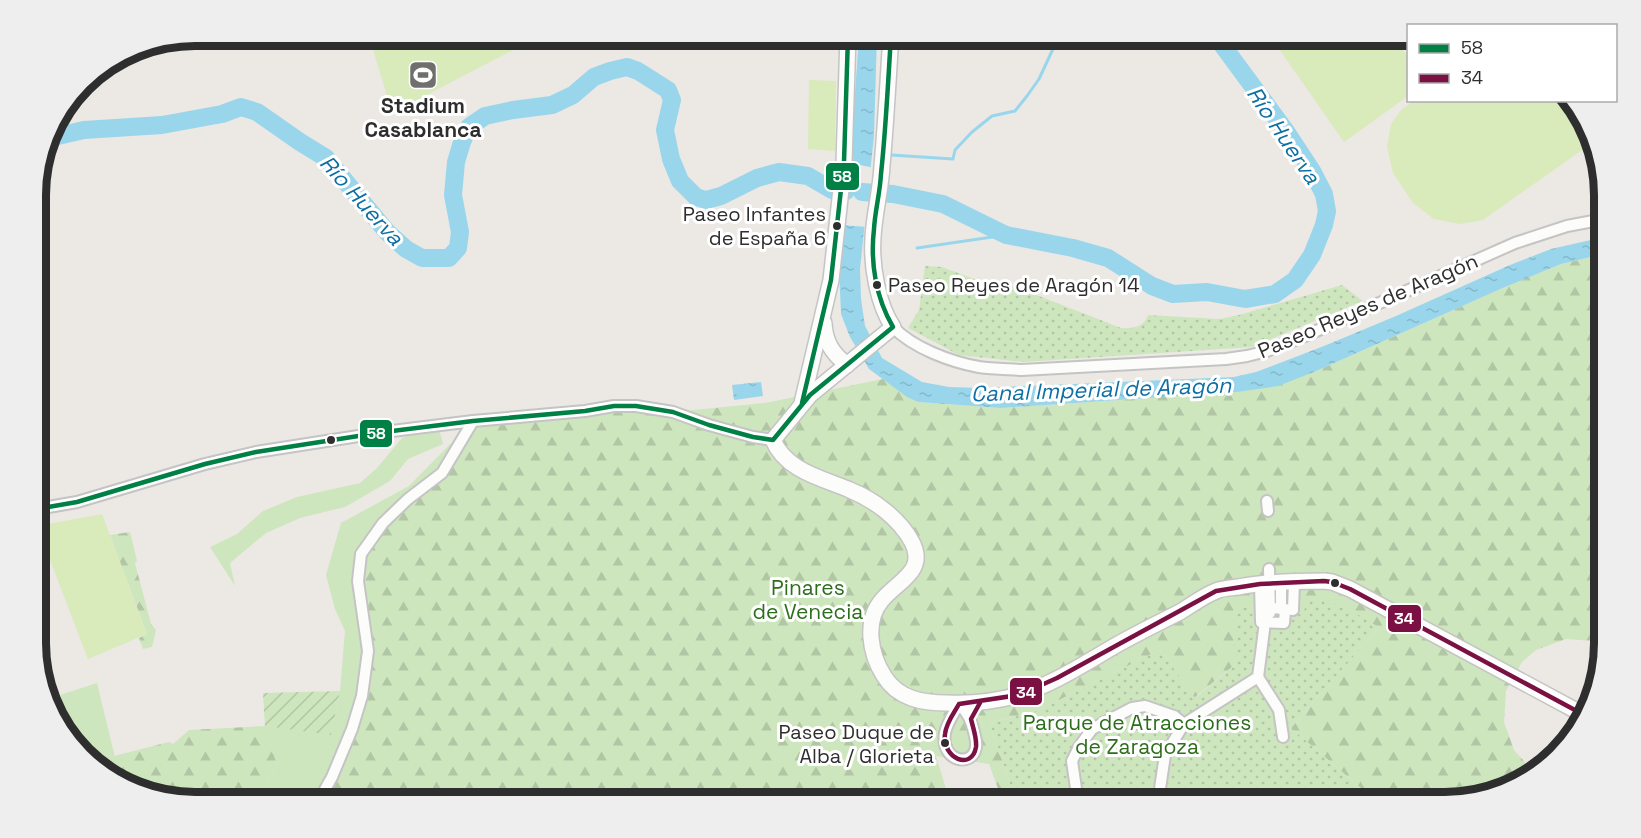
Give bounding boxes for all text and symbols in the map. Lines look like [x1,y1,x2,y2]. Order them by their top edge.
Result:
legend [1407,24,1617,102]
text: 58 [1461,36,1483,59]
sports icon: Stadium Casablanca [407,59,439,91]
text: 34 [1461,66,1483,89]
water label: Río Huerva [1241,81,1327,190]
place label: Stadium Casablanca [364,92,482,143]
water label: Río Huerva [314,149,410,251]
line badge: 58 [825,162,860,191]
text: 58 [832,166,852,187]
place label: Paseo Infantes de España 6 [683,201,826,251]
marker: Paseo Infantes de España 6 [831,220,843,232]
street label: Paseo Reyes de Aragón [1254,247,1482,364]
place label: Paseo Reyes de Aragón 14 [888,272,1139,298]
marker: Paseo Reyes de Aragón 14 [871,279,883,291]
water label: Canal Imperial de Aragón [970,370,1232,408]
line badge: 58 [359,419,393,448]
text: 58 [366,423,386,444]
unlabelled marker [325,434,337,446]
park label: Pinares de Venecia [753,574,863,625]
unlabelled marker [1329,577,1341,589]
line badge: 34 [1387,604,1422,633]
text: 34 [1394,608,1414,629]
line badge: 34 [1009,677,1043,706]
text: 34 [1016,682,1036,703]
park label: Parque de Atracciones de Zaragoza [1023,709,1251,760]
place label: Paseo Duque de Alba / Glorieta [779,719,934,769]
marker: Paseo Duque de Alba / Glorieta [939,737,951,749]

